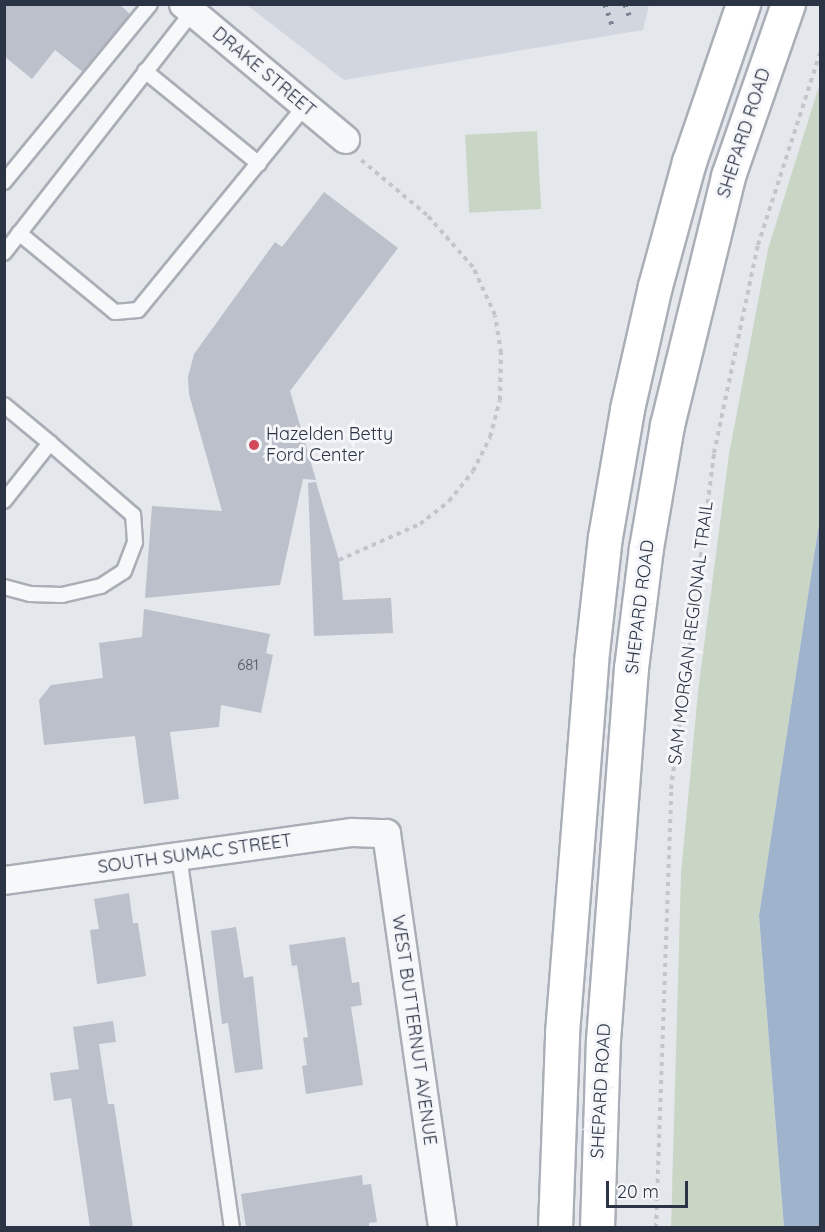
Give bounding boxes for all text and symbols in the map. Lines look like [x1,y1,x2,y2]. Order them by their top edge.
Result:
street label: DRAKE STREET [208,22,320,122]
street label: SHEPARD ROAD [713,65,775,201]
place label: Hazelden Betty Ford Center [266,424,393,466]
marker: Hazelden Betty Ford Center [247,438,261,452]
street label: SAM MORGAN REGIONAL TRAIL [664,500,718,766]
street label: SHEPARD ROAD [621,539,659,675]
house number: 681 [237,656,259,674]
street label: SOUTH SUMAC STREET [96,830,294,878]
street label: WEST BUTTERNUT AVENUE [387,913,441,1147]
street label: SHEPARD ROAD [587,1023,615,1159]
scale bar [609,1169,692,1207]
text: 20 m [617,1180,659,1203]

